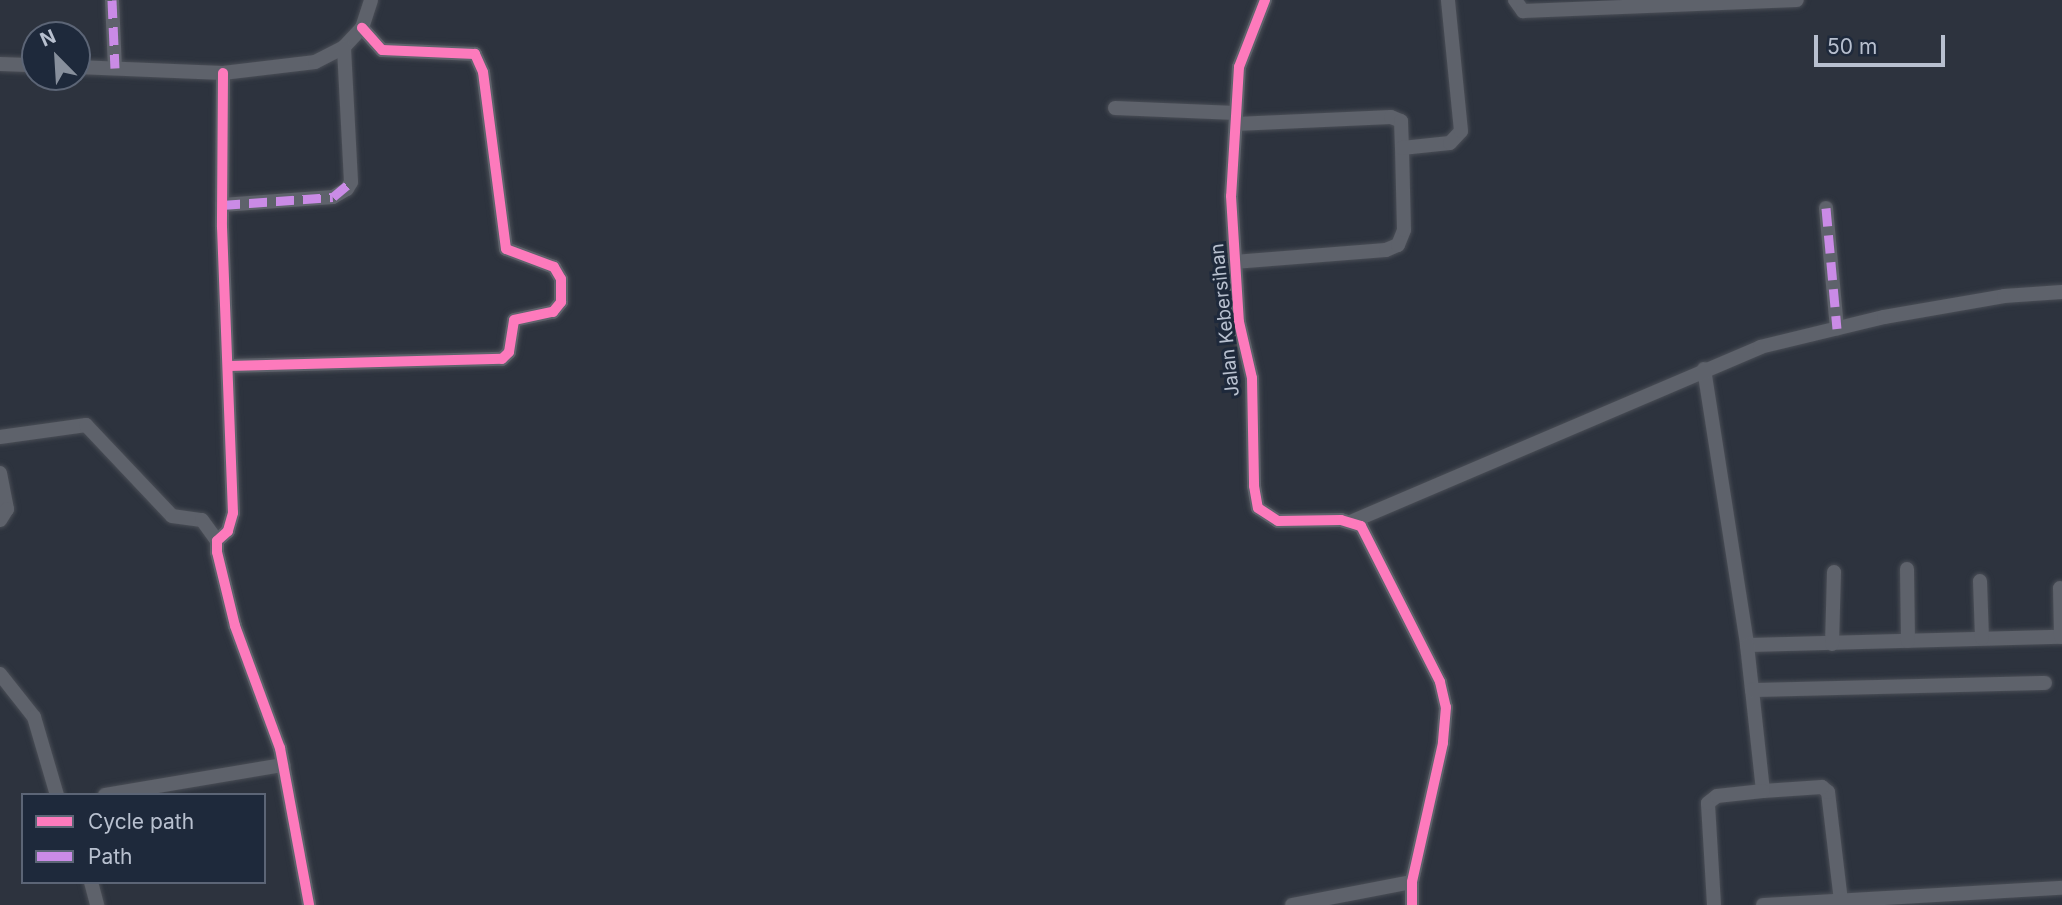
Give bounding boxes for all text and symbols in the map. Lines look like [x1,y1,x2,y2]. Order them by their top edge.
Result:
north arrow [21,21,91,91]
scale bar [1817,21,1948,65]
text: N [37,25,59,52]
text: 50 m [1827,34,1877,59]
street label: Jalan Kebersihan [1206,242,1244,398]
legend [21,793,266,884]
text: Cycle path [88,809,194,834]
text: Path [88,844,133,869]

